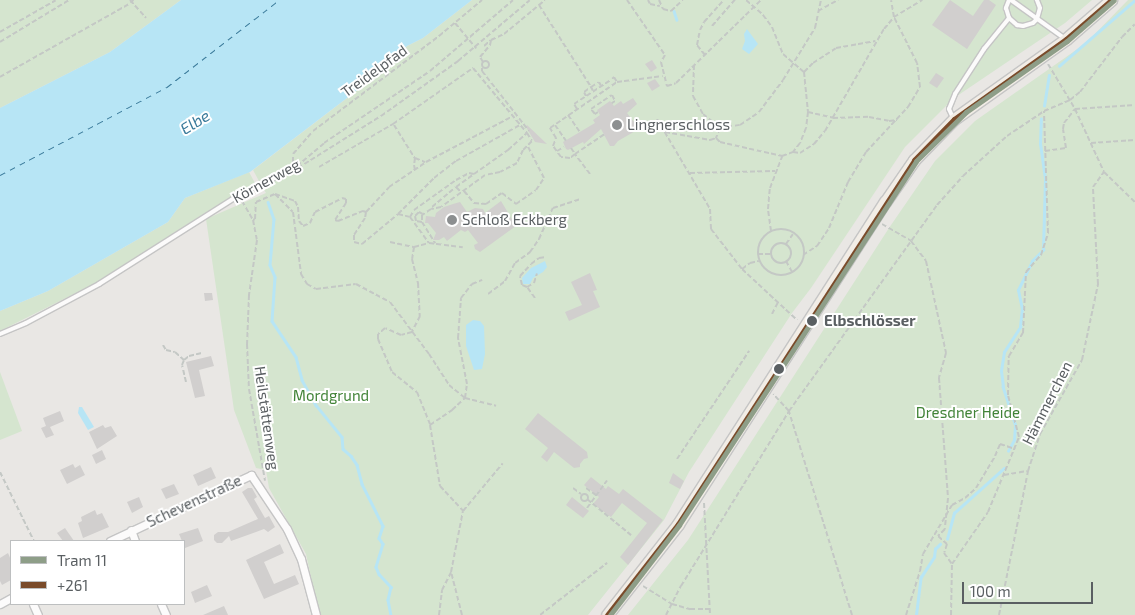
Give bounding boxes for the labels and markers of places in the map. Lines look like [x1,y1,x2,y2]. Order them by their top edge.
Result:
place label: Lingnerschloss [627,116,730,134]
marker: Lingnerschloss [611,119,623,131]
place label: Schloß Eckberg [462,211,567,229]
marker: Schloß Eckberg [446,214,458,226]
place label: Elbschlösser [824,312,916,330]
marker: Elbschlösser [804,313,820,329]
unlabelled marker [774,364,784,374]

